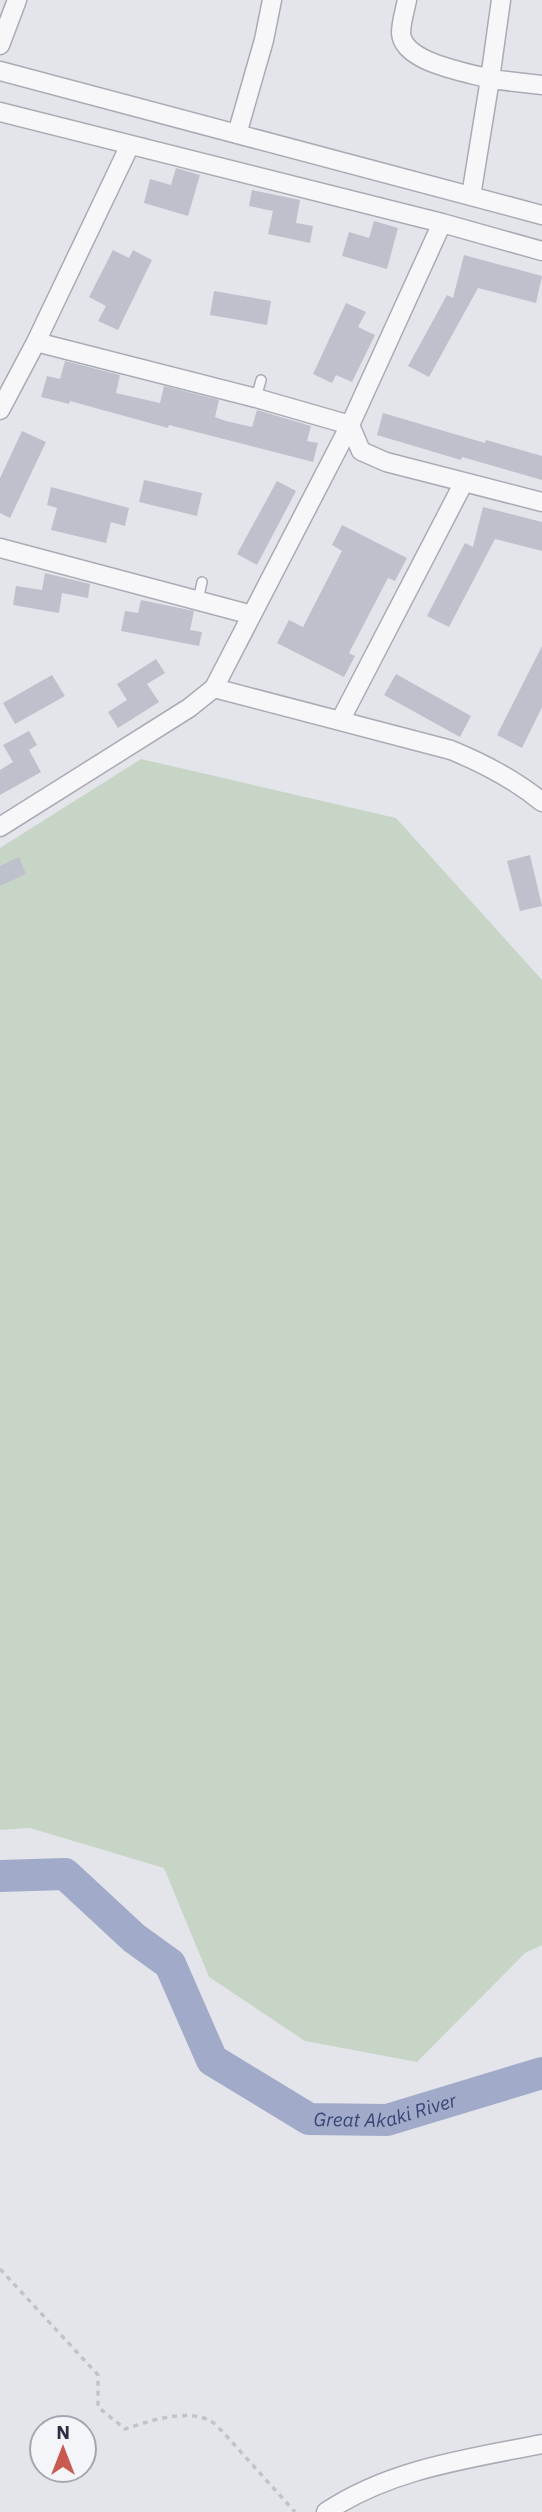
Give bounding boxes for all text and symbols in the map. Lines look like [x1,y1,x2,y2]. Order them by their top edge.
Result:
water label: Great Akaki River [313,2087,460,2132]
north arrow [28,2414,98,2484]
text: N [56,2420,70,2444]

